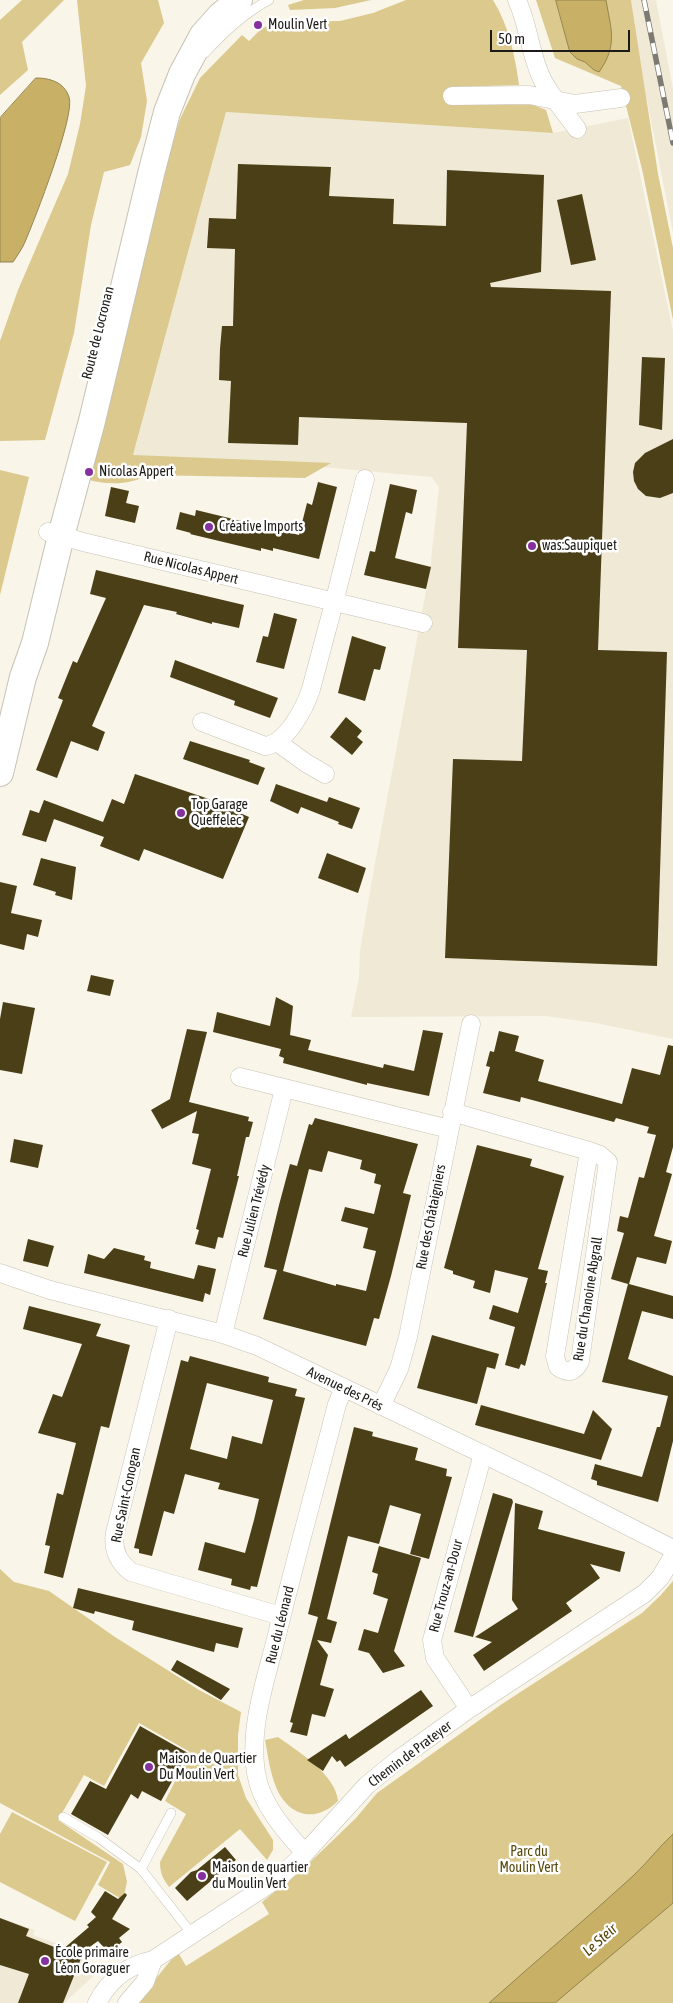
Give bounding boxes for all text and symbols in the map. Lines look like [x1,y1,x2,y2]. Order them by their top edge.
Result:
place label: Moulin Vert [268,17,327,33]
marker: Moulin Vert [252,19,264,31]
scale bar [493,20,633,52]
text: 50 m [498,30,525,47]
street label: Route de Locronan [78,285,118,381]
place label: Nicolas Appert [99,464,174,480]
marker: Nicolas Appert [83,466,95,478]
place label: Créative Imports [219,519,303,535]
marker: Créative Imports [203,521,215,533]
place label: was:Saupiquet [542,538,617,554]
marker: was:Saupiquet [526,540,538,552]
street label: Rue Nicolas Appert [142,548,240,588]
place label: Top Garage Queffelec [191,797,248,830]
marker: Top Garage Queffelec [175,807,187,819]
street label: Rue Julien Trévédy [234,1163,274,1259]
street label: Rue des Châtaigniers [413,1163,449,1271]
street label: Rue du Chanoine Abgrall [570,1236,606,1362]
street label: Avenue des Prés [304,1363,386,1415]
street label: Rue Saint-Conogan [108,1446,144,1544]
street label: Rue Trouz-an-Dour [426,1538,466,1634]
street label: Rue du Léonard [262,1584,298,1666]
street label: Chemin de Prateyer [365,1717,455,1791]
place label: Maison de Quartier Du Moulin Vert [159,1751,256,1784]
marker: Maison de Quartier Du Moulin Vert [143,1761,155,1773]
park label: Parc du Moulin Vert [499,1844,559,1876]
place label: Maison de quartier du Moulin Vert [212,1860,308,1892]
marker: Maison de quartier du Moulin Vert [196,1870,208,1882]
water label: Le Steir [579,1920,621,1960]
place label: École primaire Léon Goraguer [55,1945,130,1978]
marker: École primaire Léon Goraguer [39,1955,51,1967]

